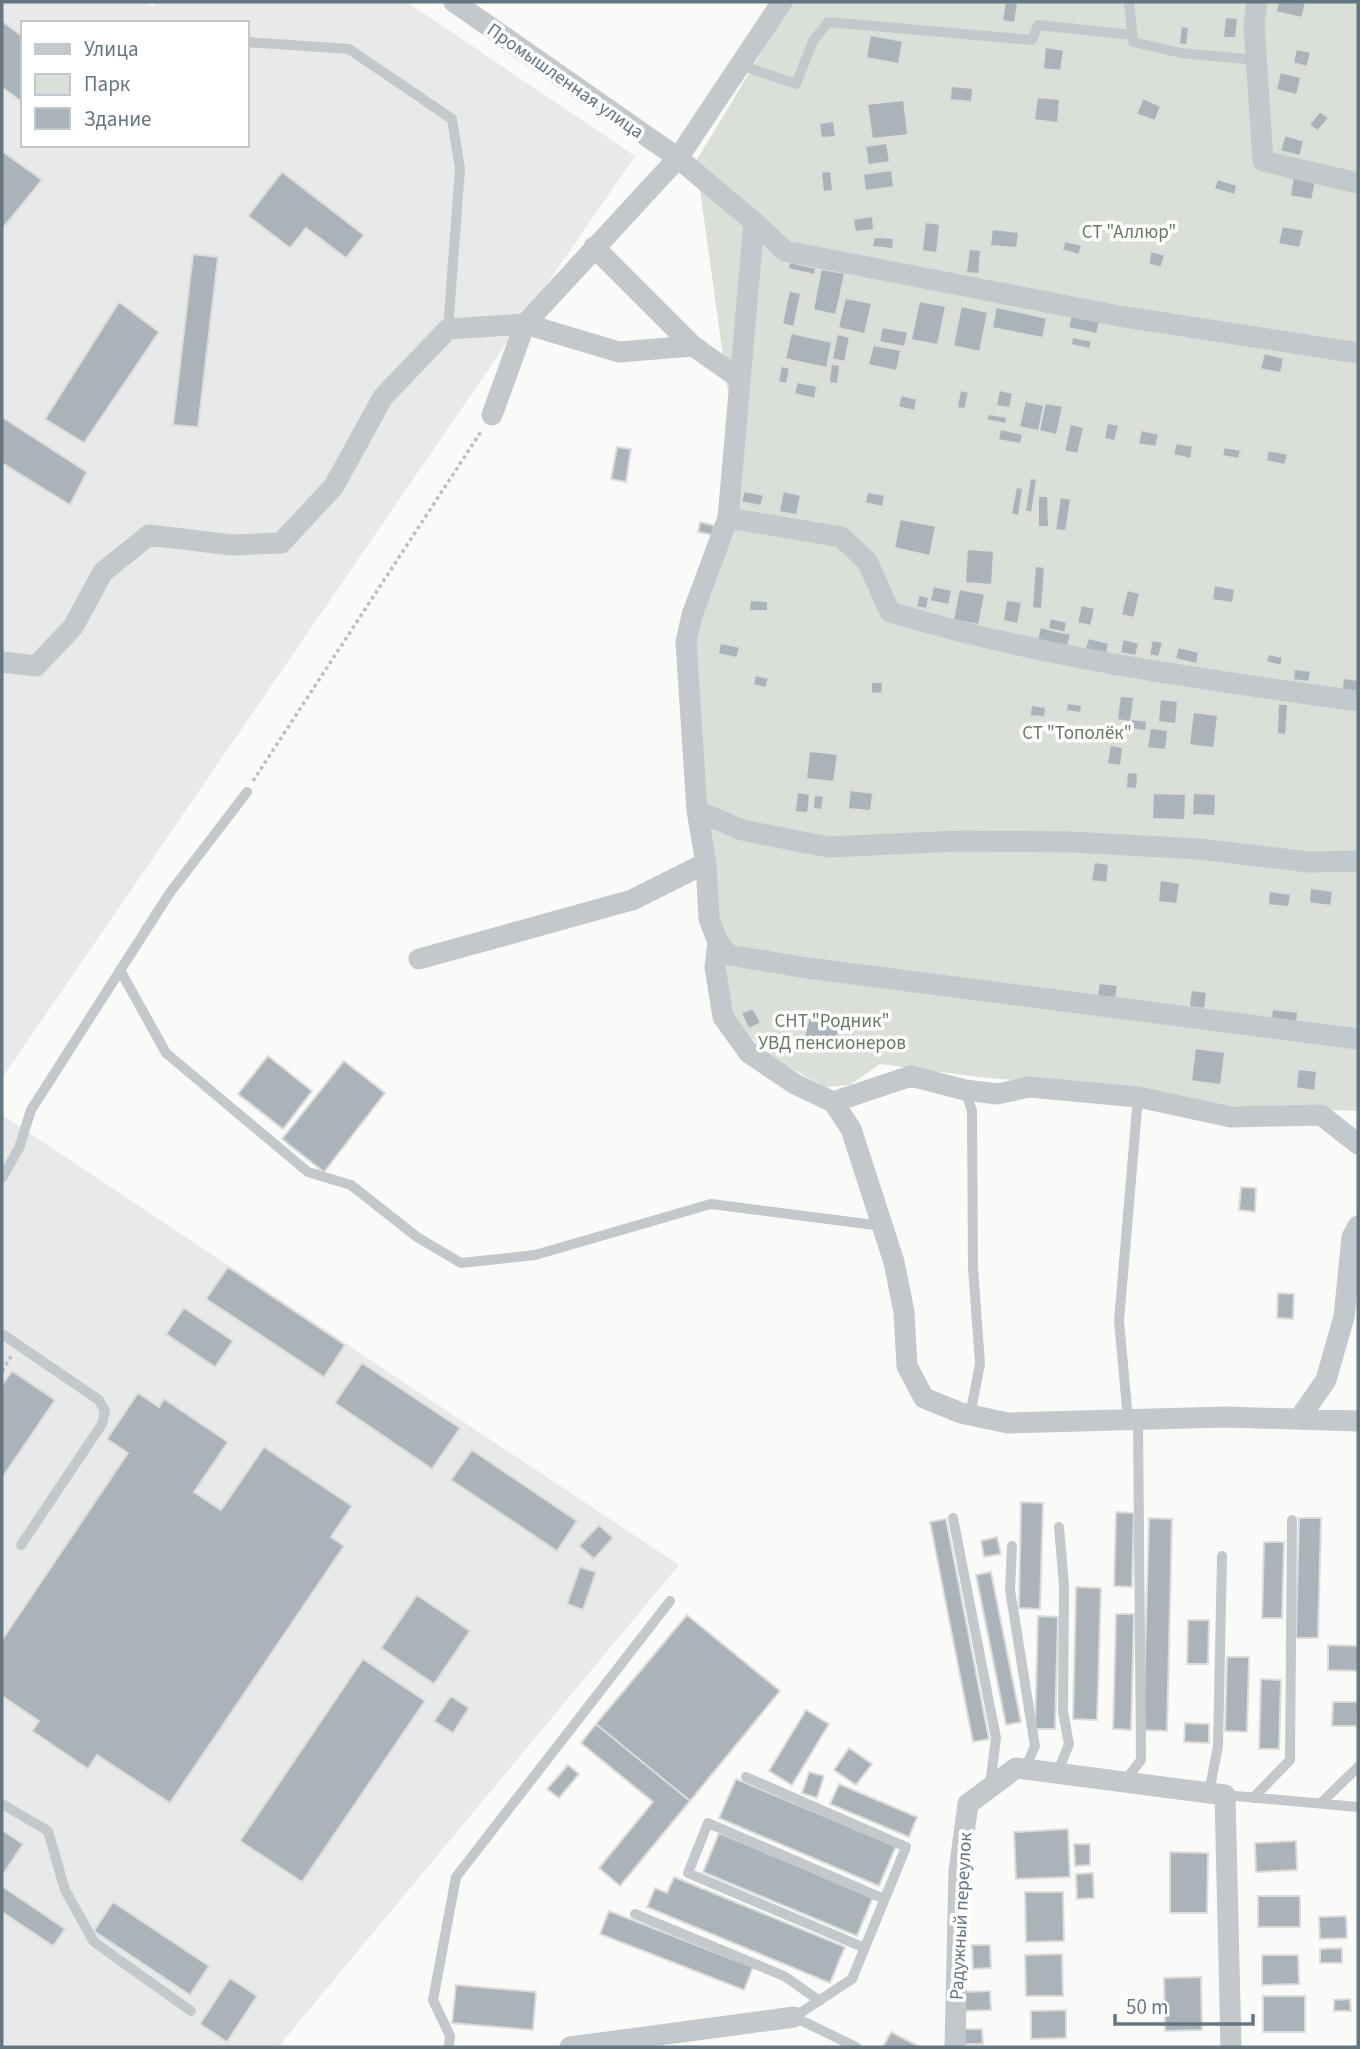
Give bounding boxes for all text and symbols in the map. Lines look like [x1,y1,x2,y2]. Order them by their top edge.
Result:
street label: Промышленная улица [481,17,649,146]
legend [21,21,248,147]
text: Улица [84,34,139,64]
text: Парк [84,69,131,99]
text: Здание [84,104,152,134]
park label: СТ "Аллюр" [1082,219,1176,246]
park label: СТ "Тополёк" [1022,720,1132,747]
park label: СНТ "Родник" УВД пенсионеров [758,1008,906,1057]
street label: Радужный переулок [944,1831,979,2001]
scale bar [1115,1982,1253,2026]
text: 50 m [1126,1992,1168,2022]

